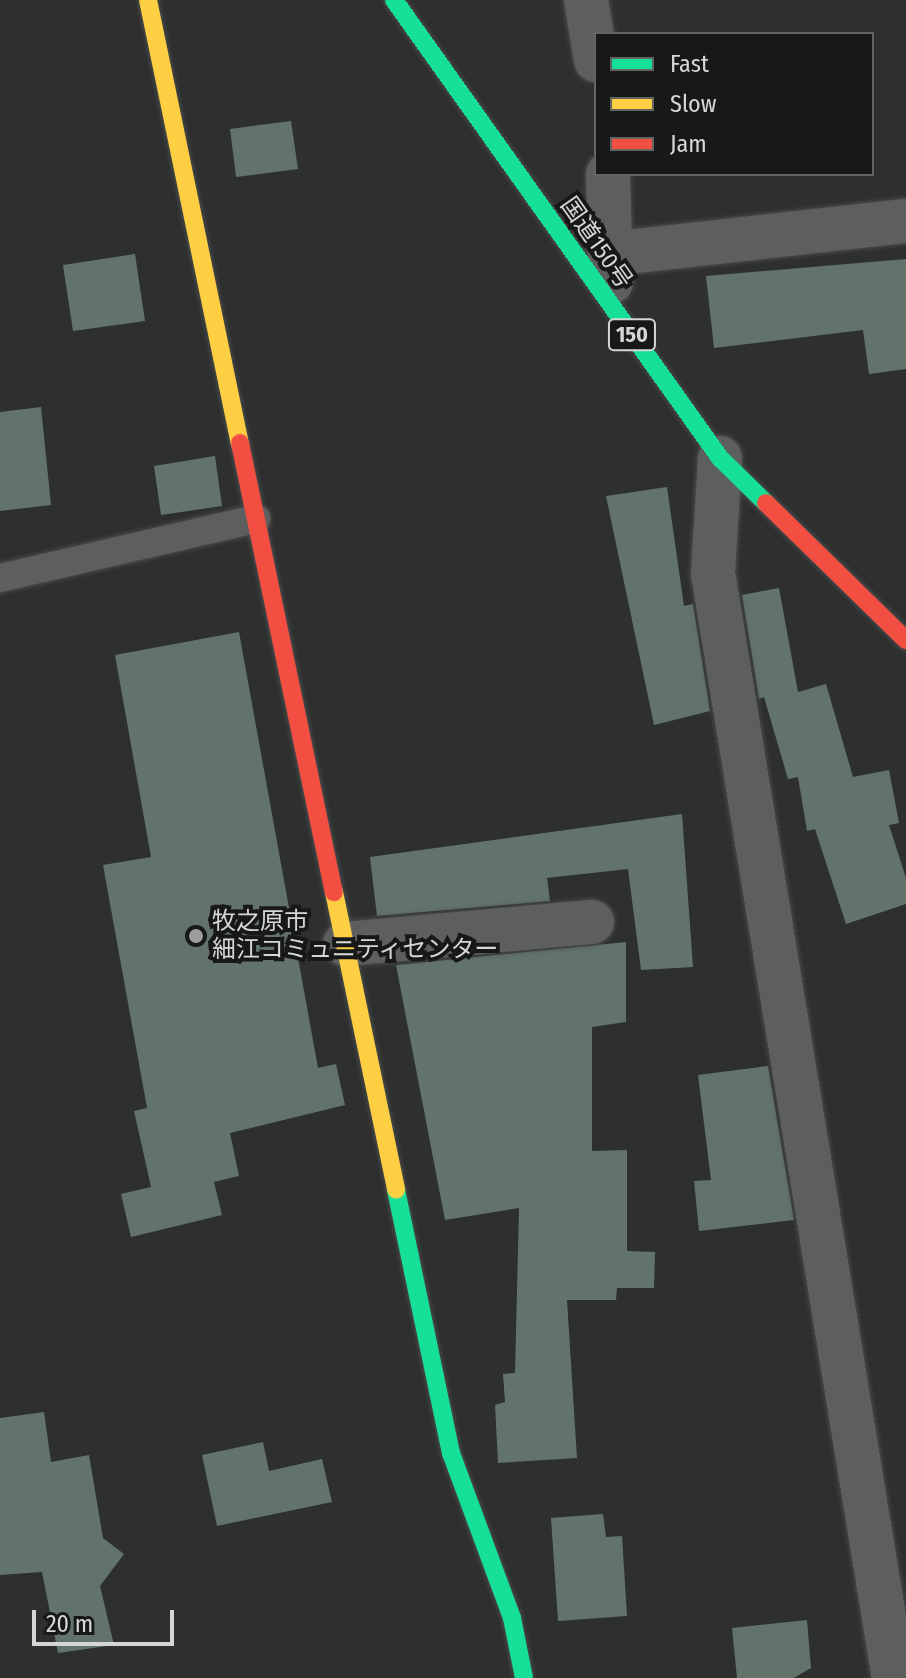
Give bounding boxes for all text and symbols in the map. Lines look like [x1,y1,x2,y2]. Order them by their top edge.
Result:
legend [594,32,874,176]
text: Fast [670,50,709,78]
text: Slow [670,90,716,118]
text: Jam [670,130,707,158]
street label: 国道150号 [554,192,638,294]
road number: 150 [606,317,658,353]
place label: 牧之原市 細江コミュニティセンター [212,908,500,964]
marker: 牧之原市 細江コミュニティセンター [187,927,205,945]
scale bar [36,1594,178,1644]
text: 20 m [46,1610,93,1638]

